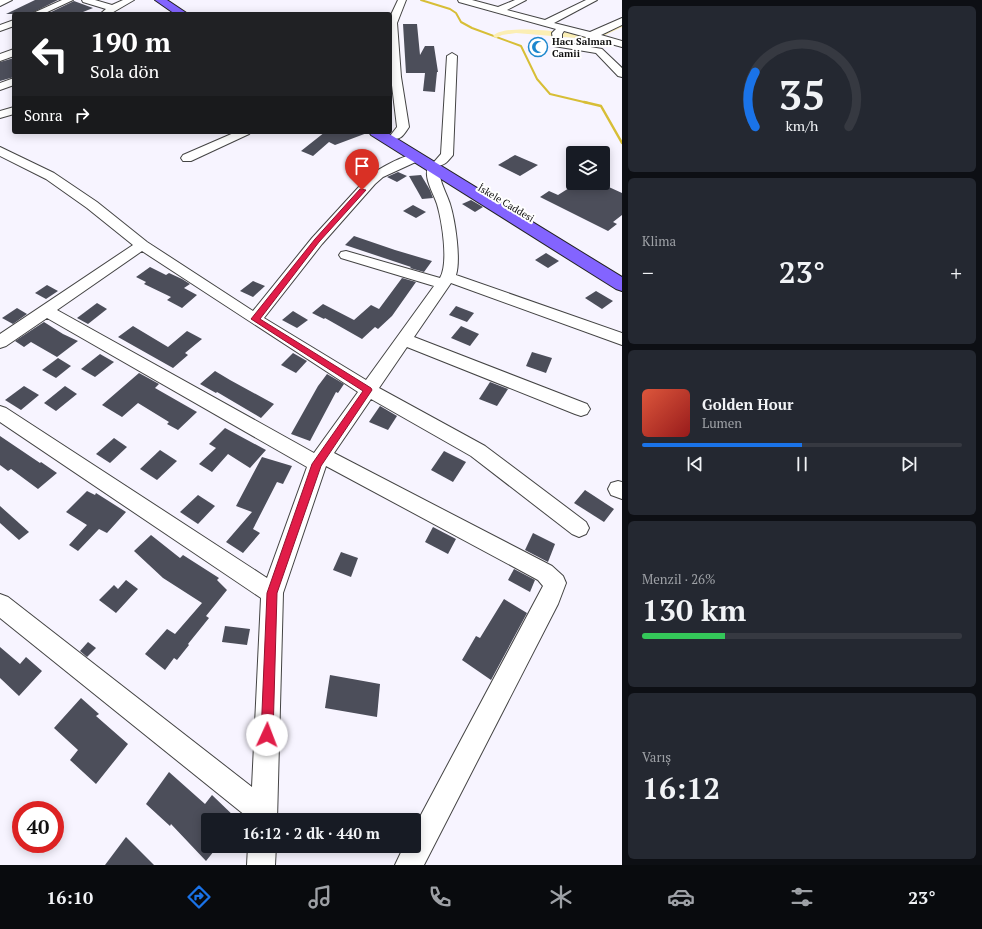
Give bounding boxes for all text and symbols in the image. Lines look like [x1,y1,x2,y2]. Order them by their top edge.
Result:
text: 190 m [90,23,171,60]
icon: left [24,28,76,80]
place label: Hacı Salman Camii [552,35,612,60]
mosque icon: Hacı Salman Camii [527,36,549,58]
text: Sola dön [90,59,159,83]
text: 35 [778,67,826,122]
icon: right [71,104,93,126]
text: Sonra [24,105,63,125]
text: km/h [786,115,819,134]
map controls [566,146,610,190]
button: layers [566,146,610,190]
pin [345,149,379,190]
icon: arrive [351,155,373,177]
street label: İskele Caddesi [475,181,537,225]
text: Klima [642,232,676,250]
text: 23° [779,252,825,292]
text: − [642,258,654,287]
text: + [950,258,962,287]
text: Golden Hour [702,394,794,414]
text: Lumen [702,414,742,432]
icon: previous [684,453,706,475]
icon: pause [791,453,813,475]
icon: next [898,453,920,475]
text: Menzil · 26% [642,570,716,588]
text: 130 km [642,590,746,630]
position arrow [246,714,288,756]
text: Varış [642,748,671,766]
text: 16:12 [642,768,720,808]
speed limit sign: 40 [12,801,64,853]
text: 16:12 · 2 dk · 440 m [242,823,380,843]
icon: directions [185,883,213,911]
icon: music [306,883,334,911]
icon: phone [426,883,454,911]
icon: climate [547,883,575,911]
icon: car [667,883,695,911]
icon: filters [788,883,816,911]
text: 16:10 [46,885,93,909]
text: 23° [908,885,936,909]

